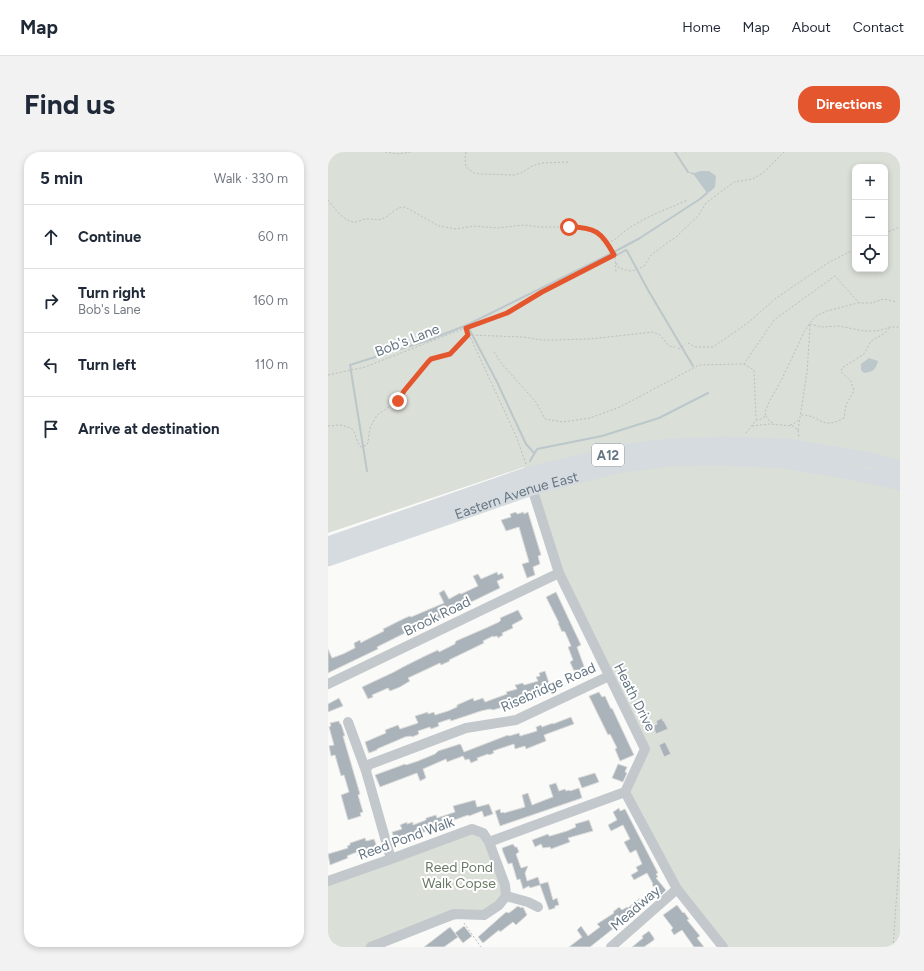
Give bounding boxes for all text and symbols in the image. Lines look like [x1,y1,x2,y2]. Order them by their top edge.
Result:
text: Map [20,16,58,39]
text: Home [682,19,721,36]
text: Map [743,19,770,36]
text: About [792,19,831,36]
text: Contact [853,19,904,36]
button: Directions [798,86,900,123]
text: Find us [24,87,115,121]
map controls [852,164,888,272]
button: + [852,164,888,200]
text: 5 min [40,168,83,188]
text: Walk · 330 m [214,171,288,186]
button: − [852,200,888,236]
route start [560,218,578,236]
icon: ahead [40,226,62,248]
text: Continue [78,228,141,246]
text: 60 m [258,229,288,244]
button: locate [852,236,888,272]
text: Turn right [78,284,146,302]
icon: right [40,290,62,312]
text: 160 m [253,293,288,308]
text: Bob's Lane [78,302,141,317]
street label: Bob's Lane [373,320,442,361]
icon: left [40,354,62,376]
text: Turn left [78,356,136,374]
text: 110 m [255,357,288,372]
route end [389,392,407,410]
icon: arrive [40,418,62,440]
text: Arrive at destination [78,420,219,438]
road number: A12 [592,444,624,466]
street label: Eastern Avenue East [452,468,580,523]
street label: Brook Road [401,593,473,640]
street label: Risebridge Road [498,659,598,716]
street label: Heath Drive [610,660,659,734]
street label: Reed Pond Walk [356,813,457,864]
park label: Reed Pond Walk Copse [422,859,496,892]
street label: Meadway [607,882,664,934]

